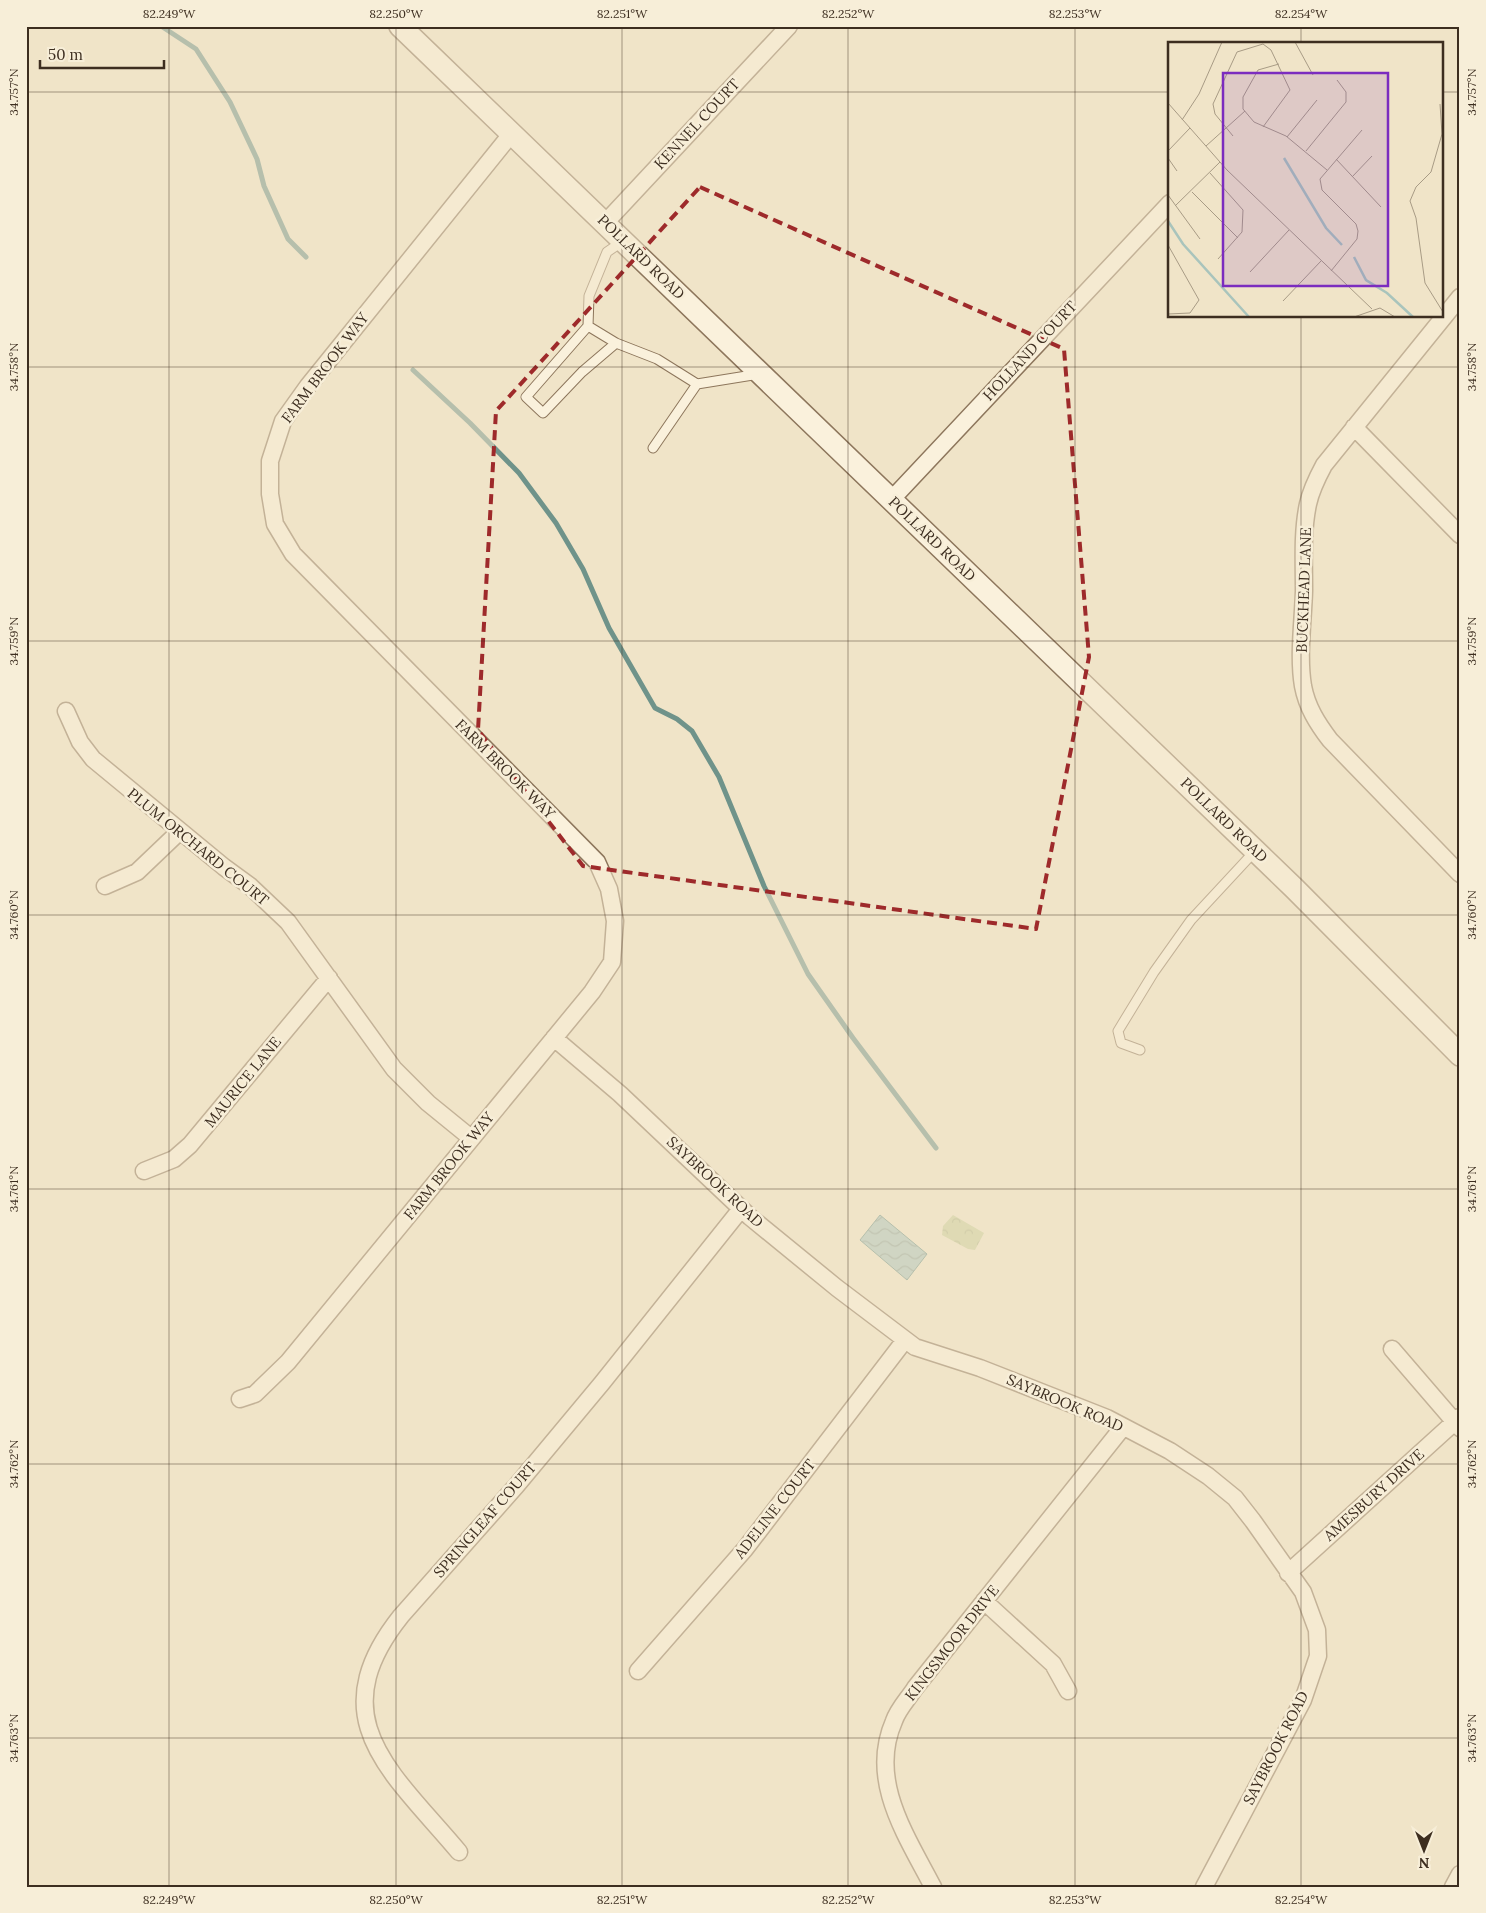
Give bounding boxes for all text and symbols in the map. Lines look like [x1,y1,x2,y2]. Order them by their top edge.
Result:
text: 82.249°W [143,6,196,21]
text: 82.250°W [369,6,424,21]
text: 82.251°W [597,6,648,21]
text: 82.252°W [822,6,875,21]
text: 82.253°W [1049,6,1102,21]
text: 82.254°W [1275,6,1328,21]
scale bar [40,38,164,70]
inset map [1168,42,1444,318]
text: 50 m [48,45,83,64]
text: 34.757°N [6,68,21,116]
text: 34.757°N [1464,68,1479,116]
street label: KENNEL COURT [650,74,744,173]
street label: POLLARD ROAD [594,210,689,303]
street label: HOLLAND COURT [979,297,1081,404]
street label: FARM BROOK WAY [277,308,373,427]
text: 34.758°N [6,343,21,391]
text: 34.758°N [1464,343,1479,391]
street label: POLLARD ROAD [885,492,980,585]
street label: BUCKHEAD LANE [1292,527,1315,653]
text: 34.759°N [6,617,21,665]
text: 34.759°N [1464,617,1479,665]
street label: FARM BROOK WAY [451,715,560,823]
street label: POLLARD ROAD [1177,773,1272,866]
street label: PLUM ORCHARD COURT [124,784,273,910]
text: 34.760°N [6,890,21,940]
text: 34.760°N [1464,890,1479,940]
street label: MAURICE LANE [200,1032,285,1131]
street label: FARM BROOK WAY [399,1108,498,1223]
street label: SAYBROOK ROAD [663,1132,768,1231]
text: 34.761°N [6,1166,21,1212]
text: 34.761°N [1464,1166,1479,1212]
street label: SAYBROOK ROAD [1004,1369,1126,1436]
text: 34.762°N [6,1440,21,1488]
text: 34.762°N [1464,1440,1479,1488]
street label: AMESBURY DRIVE [1319,1444,1428,1545]
street label: ADELINE COURT [729,1455,820,1563]
street label: SPRINGLEAF COURT [429,1458,540,1581]
street label: KINGSMOOR DRIVE [900,1581,1003,1704]
street label: SAYBROOK ROAD [1239,1688,1312,1808]
text: 34.763°N [6,1714,21,1762]
text: 34.763°N [1464,1714,1479,1762]
north arrow [1398,1826,1448,1876]
text: N [1418,1854,1429,1872]
text: 82.249°W [143,1892,196,1907]
text: 82.250°W [369,1892,424,1907]
text: 82.251°W [597,1892,648,1907]
text: 82.252°W [822,1892,875,1907]
text: 82.253°W [1049,1892,1102,1907]
text: 82.254°W [1275,1892,1328,1907]

